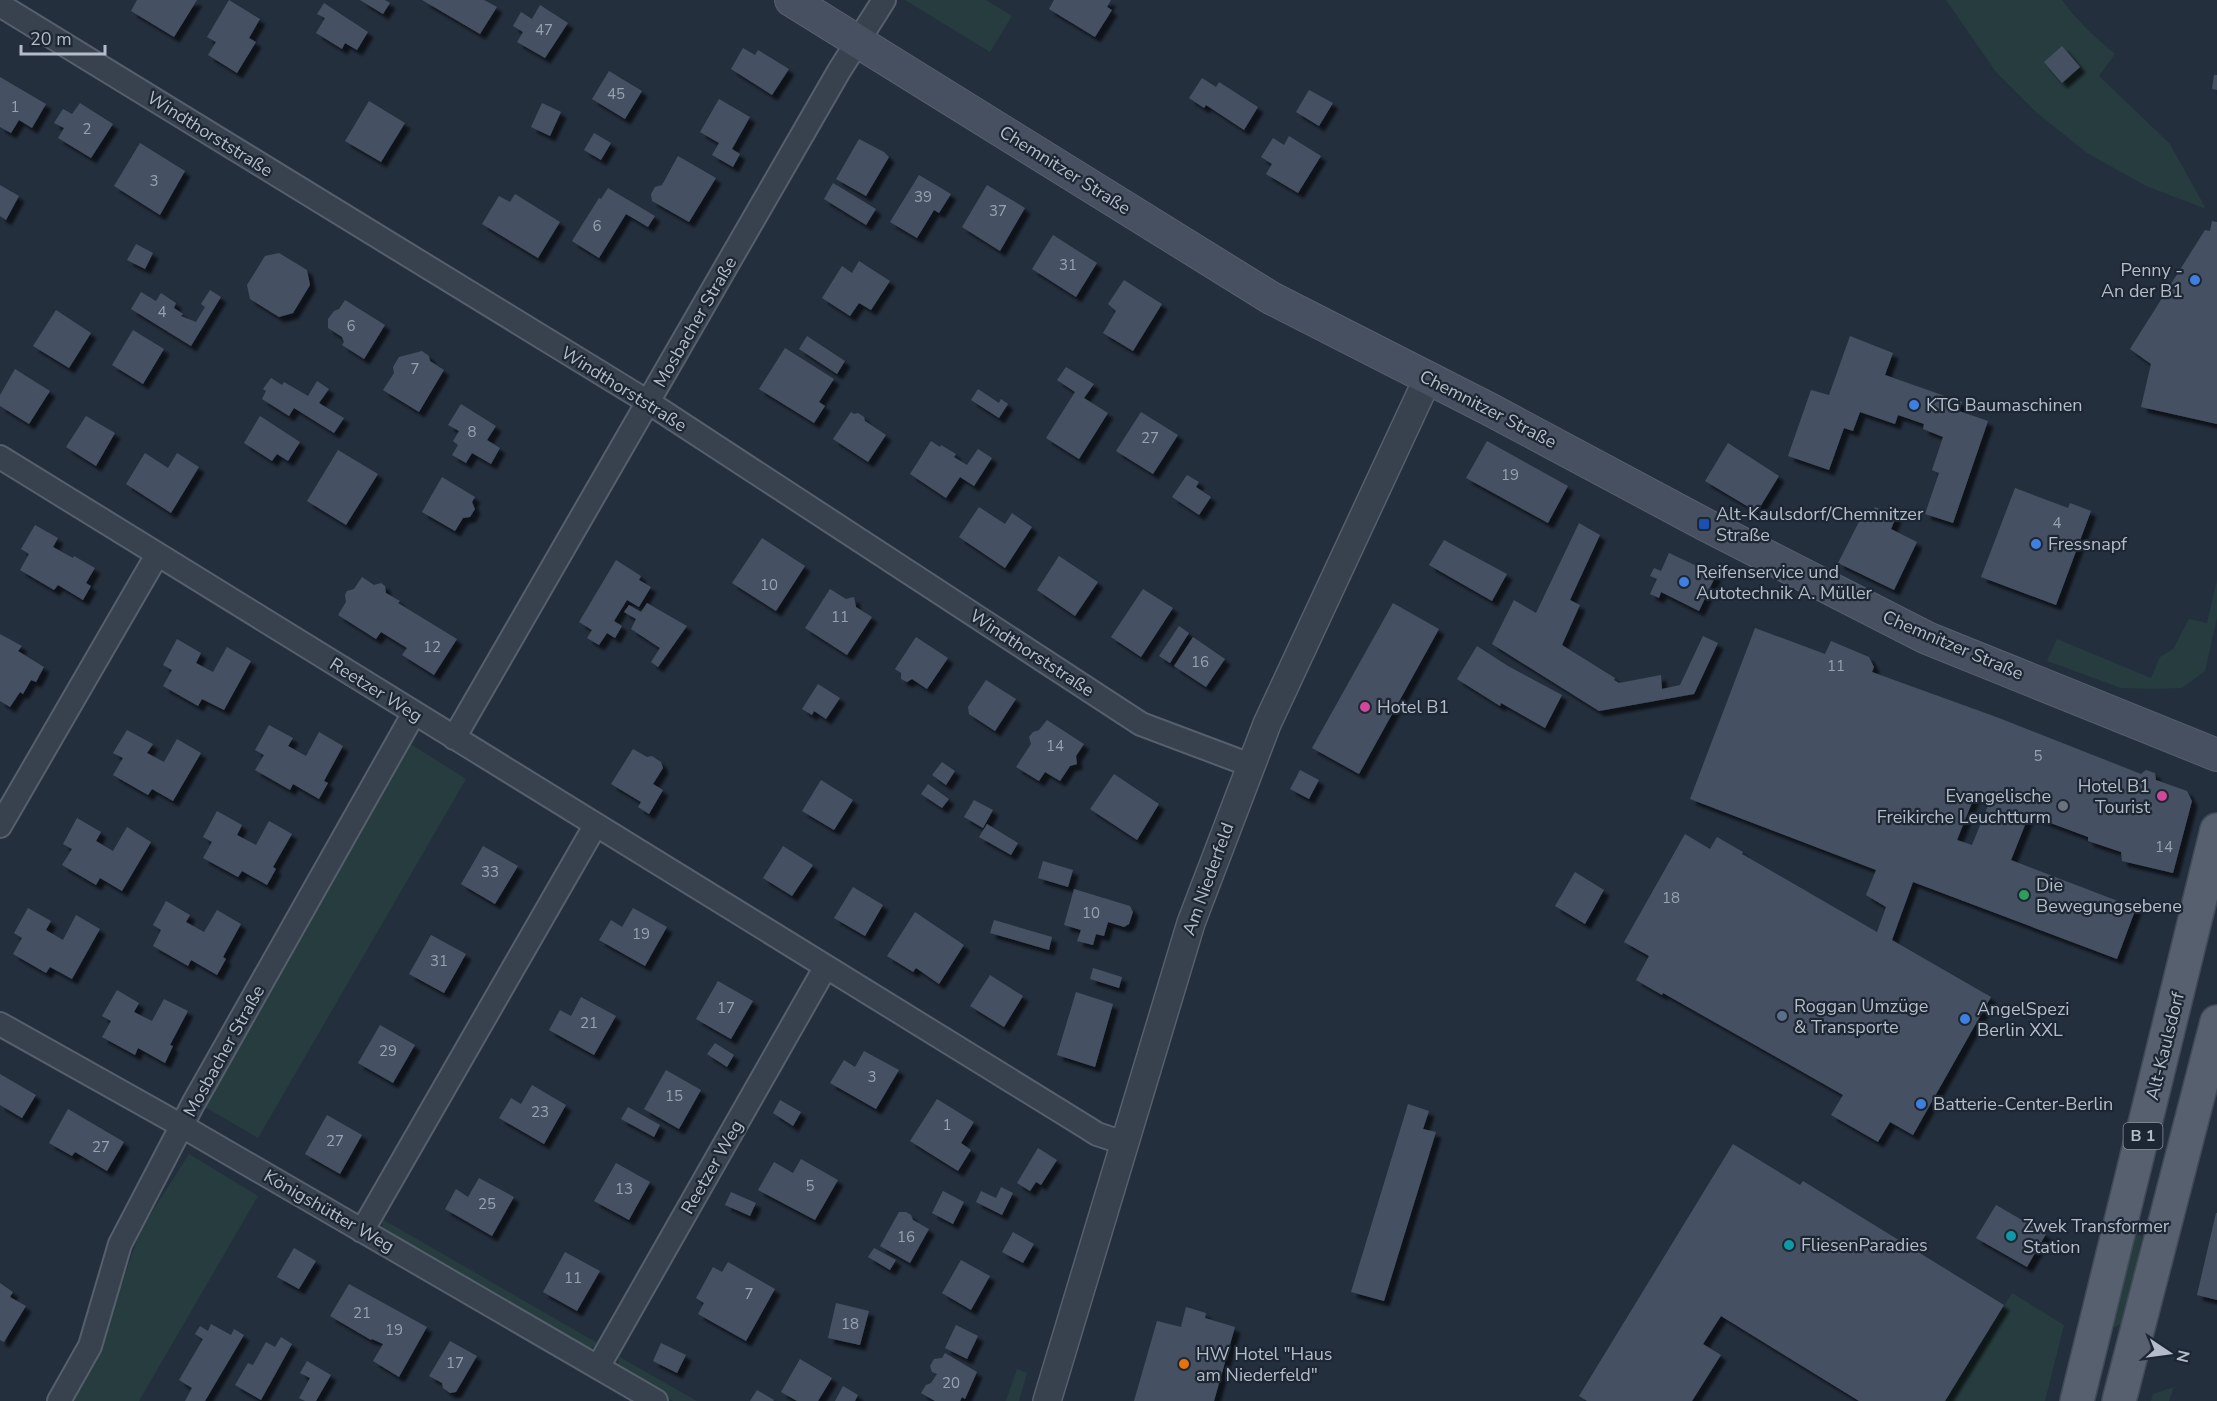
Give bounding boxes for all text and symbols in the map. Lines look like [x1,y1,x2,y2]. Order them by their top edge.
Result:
scale bar [21,18,105,56]
house number: 47 [535,20,553,40]
text: 20 m [30,27,72,51]
house number: 45 [607,84,625,104]
street label: Windthorststraße [143,86,277,182]
house number: 1 [10,97,20,117]
house number: 2 [82,119,92,139]
street label: Chemnitzer Straße [995,120,1135,220]
house number: 3 [149,171,159,191]
house number: 39 [914,187,932,207]
house number: 37 [989,201,1007,221]
house number: 6 [592,216,602,236]
street label: Mosbacher Straße [648,252,742,392]
house number: 31 [1059,255,1077,275]
place label: Penny - An der B1 [2101,258,2183,303]
marker: Penny - An der B1 [2188,273,2202,287]
house number: 4 [157,302,167,322]
house number: 6 [346,316,356,336]
street label: Windthorststraße [557,341,691,437]
house number: 7 [410,359,420,379]
street label: Chemnitzer Straße [1415,364,1561,454]
place label: KTG Baumaschinen [1926,393,2083,417]
marker: KTG Baumaschinen [1907,398,1921,412]
house number: 8 [467,422,477,442]
house number: 27 [1141,428,1159,448]
house number: 19 [1501,465,1519,485]
place label: Alt-Kaulsdorf/Chemnitzer Straße [1716,502,1924,547]
house number: 4 [2052,513,2062,533]
marker: Alt-Kaulsdorf/Chemnitzer Straße [1697,517,1711,531]
place label: Fressnapf [2048,532,2128,556]
marker: Fressnapf [2029,537,2043,551]
place label: Reifenservice und Autotechnik A. Müller [1696,560,1873,605]
house number: 10 [760,575,778,595]
marker: Reifenservice und Autotechnik A. Müller [1677,575,1691,589]
street label: Windthorststraße [965,604,1099,702]
street label: Chemnitzer Straße [1879,605,2027,685]
house number: 11 [831,607,849,627]
house number: 12 [423,637,441,657]
street label: Reetzer Weg [325,652,427,728]
house number: 16 [1191,652,1209,672]
house number: 11 [1827,656,1845,676]
place label: Hotel B1 [1377,695,1449,719]
marker: Hotel B1 [1358,700,1372,714]
house number: 14 [1046,736,1064,756]
house number: 5 [2033,746,2043,766]
place label: Hotel B1 Tourist [2078,774,2151,819]
place label: Evangelische Freikirche Leuchtturm [1877,784,2051,829]
marker: Hotel B1 Tourist [2155,789,2169,803]
marker: Evangelische Freikirche Leuchtturm [2056,799,2070,813]
street label: Am Niederfeld [1176,819,1240,939]
house number: 14 [2155,837,2173,857]
house number: 33 [481,862,499,882]
place label: Die Bewegungsebene [2036,873,2182,918]
house number: 18 [1662,888,1680,908]
marker: Die Bewegungsebene [2017,888,2031,902]
house number: 10 [1082,903,1100,923]
house number: 19 [632,924,650,944]
house number: 31 [430,951,448,971]
street label: Mosbacher Straße [178,981,270,1121]
street label: Alt-Kaulsdorf [2140,989,2190,1102]
place label: Roggan Umzüge & Transporte [1794,994,1928,1039]
place label: AngelSpezi Berlin XXL [1977,997,2069,1042]
house number: 17 [717,998,735,1018]
marker: Roggan Umzüge & Transporte [1775,1009,1789,1023]
marker: AngelSpezi Berlin XXL [1958,1012,1972,1026]
house number: 21 [580,1013,598,1033]
house number: 29 [379,1041,397,1061]
house number: 3 [867,1067,877,1087]
house number: 15 [665,1086,683,1106]
place label: Batterie-Center-Berlin [1933,1092,2113,1116]
marker: Batterie-Center-Berlin [1914,1097,1928,1111]
house number: 23 [531,1102,549,1122]
house number: 1 [942,1115,952,1135]
street label: Reetzer Weg [675,1116,749,1218]
road number: B 1 [2124,1123,2162,1149]
house number: 27 [326,1131,344,1151]
house number: 27 [92,1137,110,1157]
street label: Königshütter Weg [259,1164,399,1258]
house number: 5 [805,1176,815,1196]
house number: 13 [615,1179,633,1199]
house number: 25 [478,1194,496,1214]
place label: Zwek Transformer Station [2023,1214,2170,1259]
house number: 16 [897,1227,915,1247]
marker: Zwek Transformer Station [2004,1229,2018,1243]
place label: FliesenParadies [1801,1233,1928,1257]
marker: FliesenParadies [1782,1238,1796,1252]
house number: 11 [564,1268,582,1288]
house number: 7 [744,1284,754,1304]
house number: 21 [353,1303,371,1323]
house number: 18 [841,1314,859,1334]
house number: 19 [385,1320,403,1340]
north arrow [2139,1323,2199,1383]
place label: HW Hotel "Haus am Niederfeld" [1196,1342,1333,1387]
text: N [2171,1348,2195,1364]
house number: 17 [446,1353,464,1373]
marker: HW Hotel "Haus am Niederfeld" [1177,1357,1191,1371]
house number: 20 [942,1373,960,1393]

